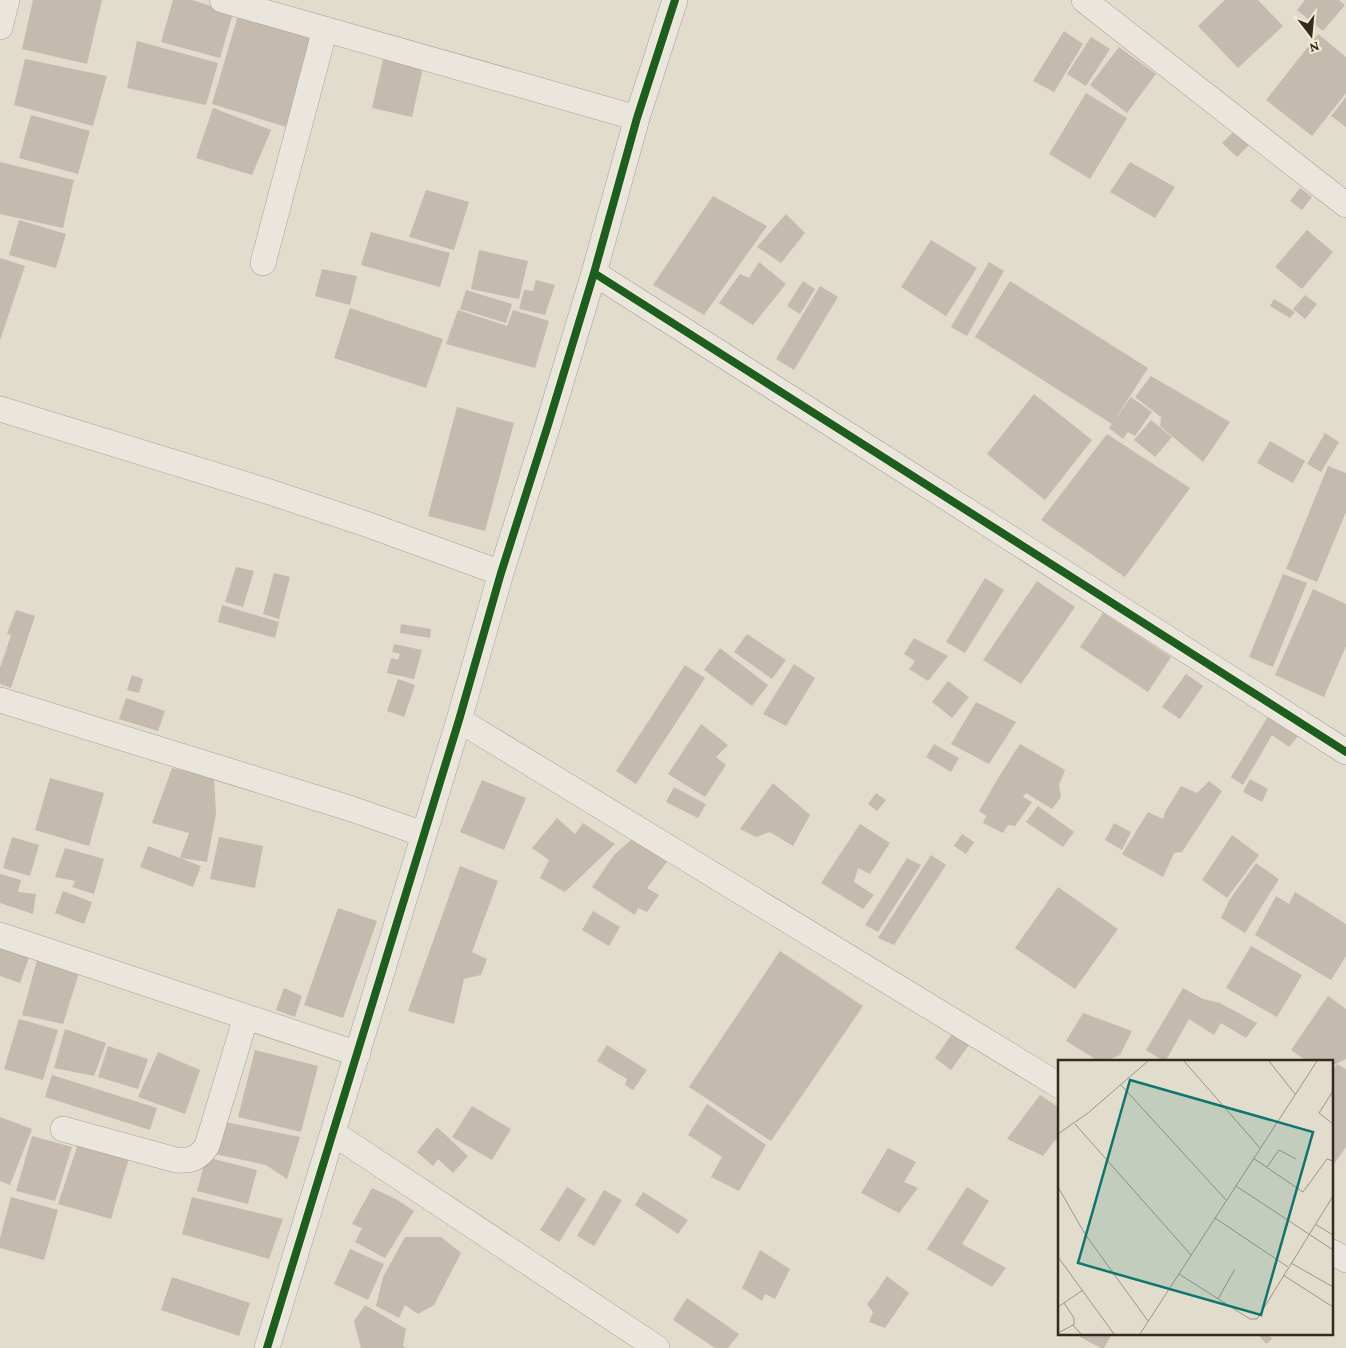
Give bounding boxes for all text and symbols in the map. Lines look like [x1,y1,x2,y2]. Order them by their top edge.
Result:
north arrow [1286,10,1336,60]
text: N [1307,38,1321,57]
inset map [1058,1060,1334,1336]

